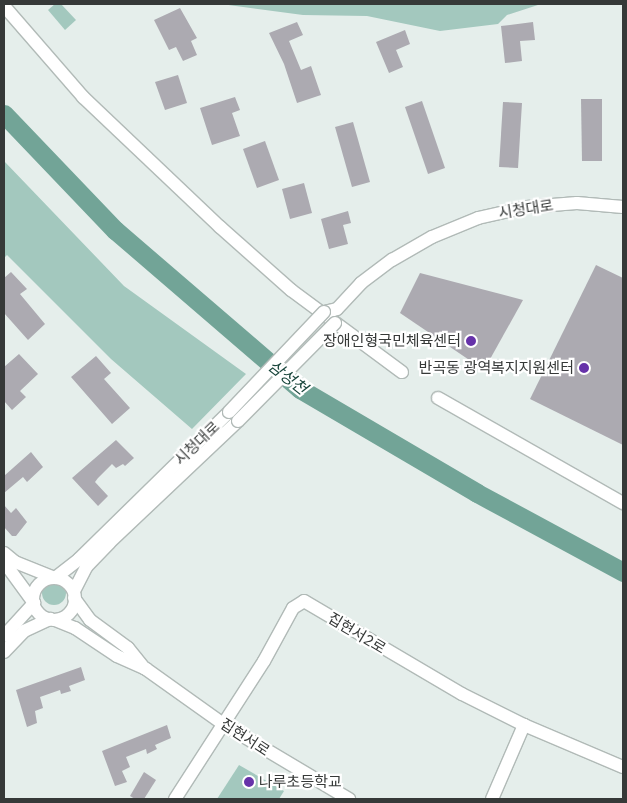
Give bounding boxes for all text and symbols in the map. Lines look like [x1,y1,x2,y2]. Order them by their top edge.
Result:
street label: 시청대로 [497,196,555,222]
place label: 장애인형국민체육센터 [323,332,461,350]
marker: 장애인형국민체육센터 [465,335,477,347]
water label: 삼성천 [265,356,311,398]
place label: 반곡동 광역복지지원센터 [419,359,574,377]
marker: 반곡동 광역복지지원센터 [578,362,590,374]
street label: 시청대로 [171,417,223,469]
street label: 집현서2로 [325,609,389,657]
street label: 집현서로 [217,714,273,760]
place label: 나루초등학교 [259,773,342,791]
marker: 나루초등학교 [243,776,255,788]

